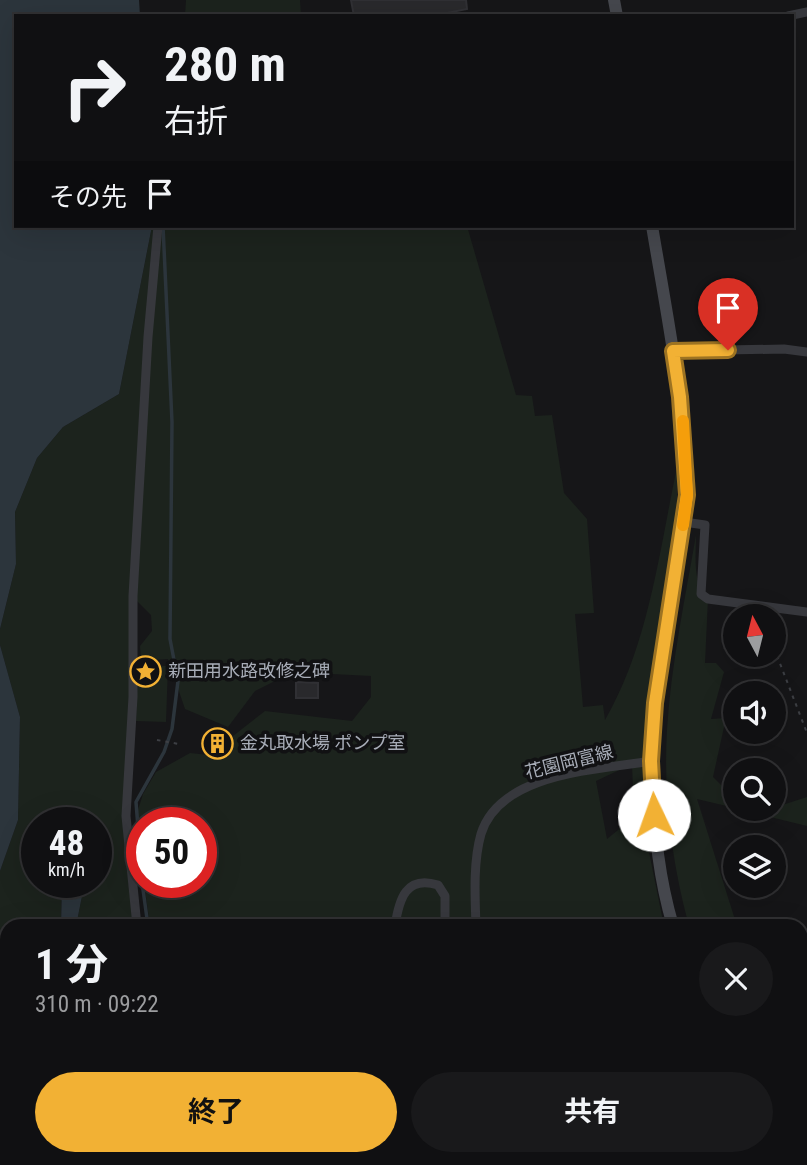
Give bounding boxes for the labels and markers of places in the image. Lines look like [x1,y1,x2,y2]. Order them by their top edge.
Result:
pin [698,278,758,350]
place icon: 新田用水路改修之碑 [128,654,162,688]
place label: 新田用水路改修之碑 [168,660,330,681]
building icon: 金丸取水場 ポンプ室 [200,726,234,760]
place label: 金丸取水場 ポンプ室 [240,732,406,753]

